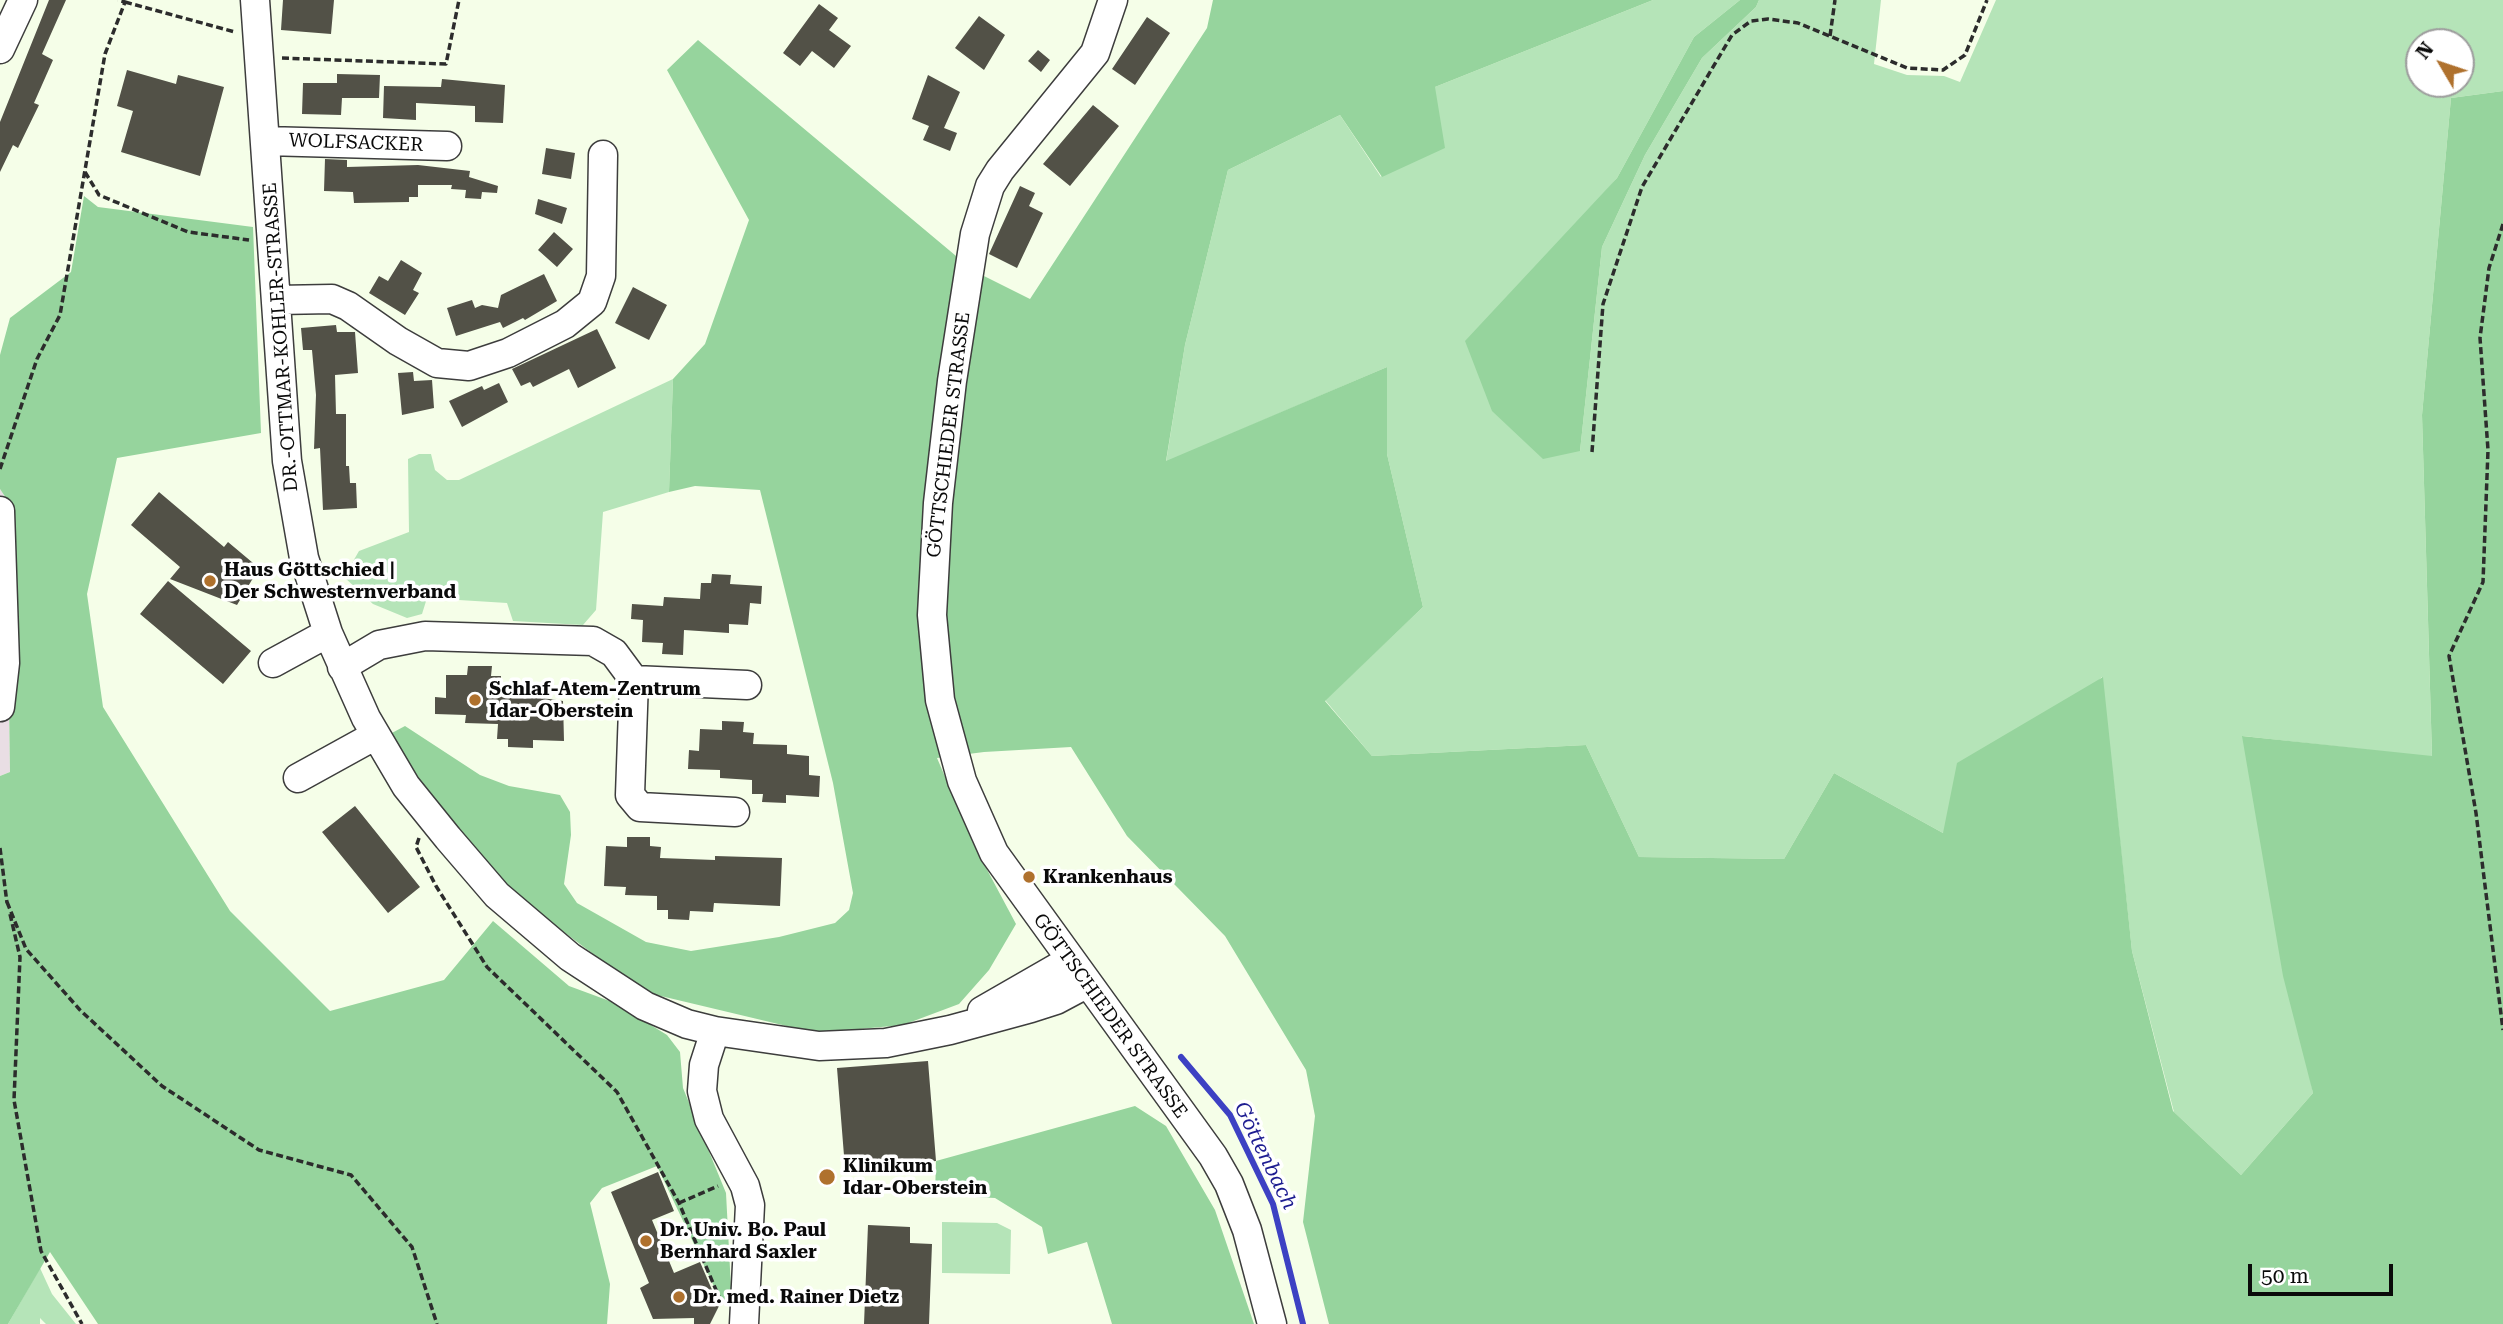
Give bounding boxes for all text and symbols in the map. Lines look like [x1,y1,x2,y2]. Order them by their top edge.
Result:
north arrow [2405,28,2475,98]
text: N [2411,38,2438,64]
street label: WOLFSACKER [288,129,424,157]
street label: DR.-OTTMAR-KOHLER-STRASSE [259,182,303,492]
street label: GÖTTSCHIEDER STRASSE [923,311,975,559]
place label: Haus Göttschied | Der Schwesternverband [224,559,456,603]
marker: Haus Göttschied | Der Schwesternverband [202,573,218,589]
place label: Schlaf-Atem-Zentrum Idar-Oberstein [489,678,701,722]
marker: Schlaf-Atem-Zentrum Idar-Oberstein [467,692,483,708]
place label: Krankenhaus [1043,866,1172,888]
marker: Krankenhaus [1021,869,1037,885]
street label: GÖTTSCHIEDER STRASSE [1028,909,1192,1123]
water label: Göttenbach [1228,1098,1302,1214]
place label: Klinikum Idar-Oberstein [843,1155,987,1199]
marker: Klinikum Idar-Oberstein [817,1167,837,1187]
place label: Dr. Univ. Bo. Paul Bernhard Saxler [660,1219,826,1263]
marker: Dr. Univ. Bo. Paul Bernhard Saxler [638,1233,654,1249]
scale bar [2251,1250,2396,1294]
text: 50 m [2261,1264,2309,1288]
place label: Dr. med. Rainer Dietz [693,1286,899,1308]
marker: Dr. med. Rainer Dietz [671,1289,687,1305]

